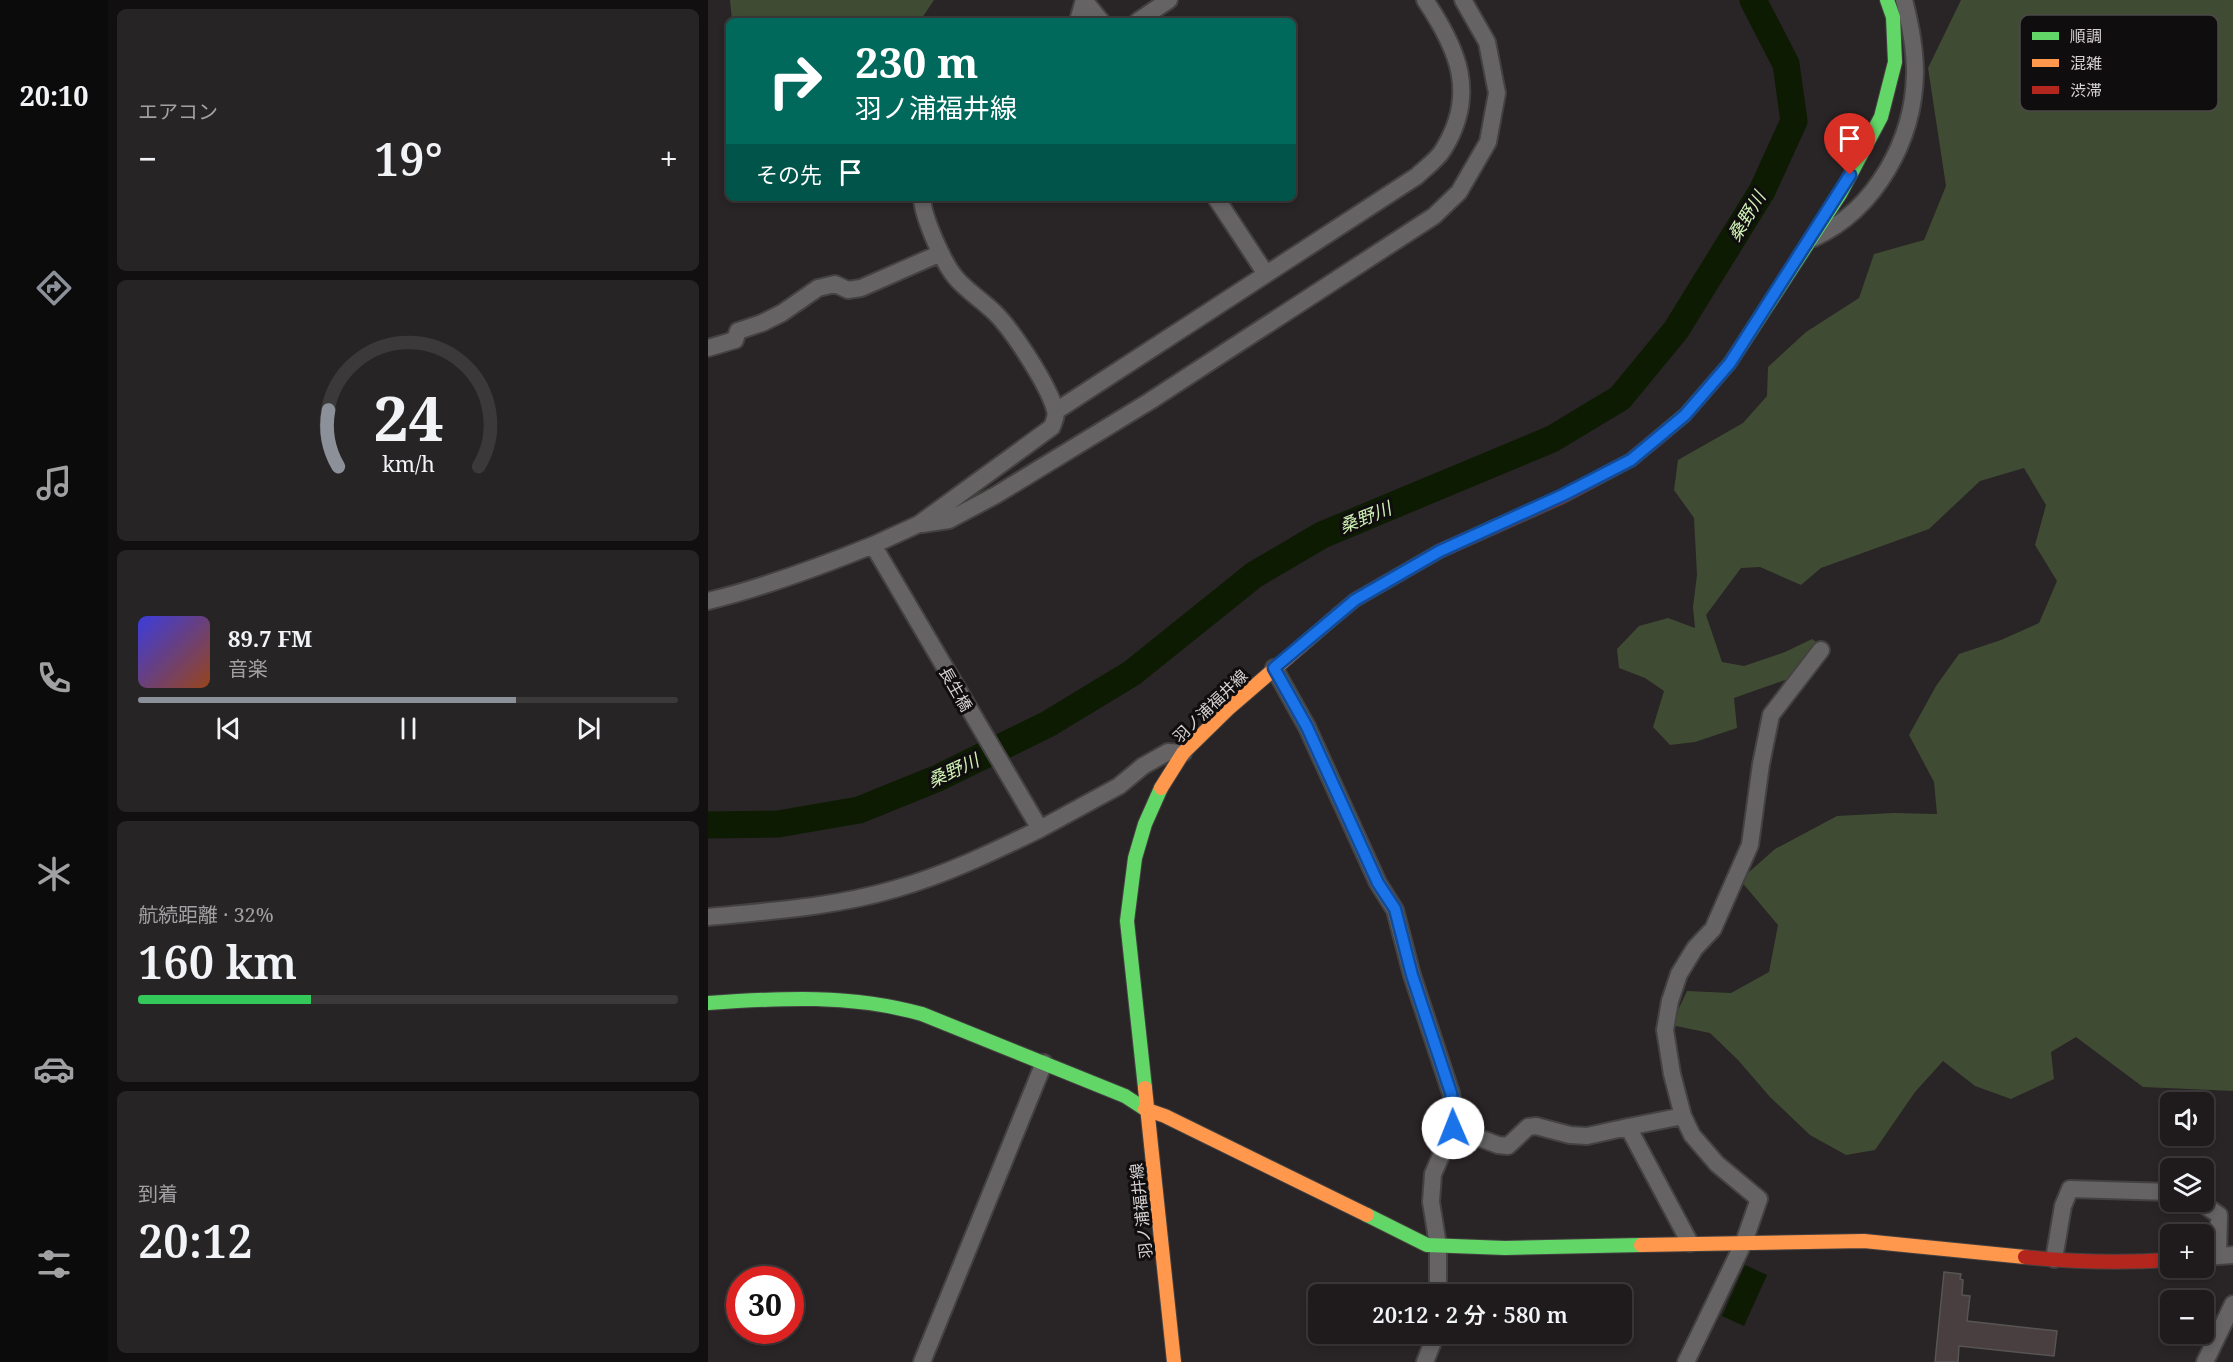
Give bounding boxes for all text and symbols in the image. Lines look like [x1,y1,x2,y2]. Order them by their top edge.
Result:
legend [2020,15,2218,111]
text: 順調 [2070,25,2102,47]
text: 230 m [855,33,979,90]
icon: right [756,42,834,120]
text: 混雑 [2070,52,2102,74]
text: 20:10 [19,77,89,114]
text: 渋滞 [2070,79,2102,101]
text: 羽ノ浦福井線 [855,89,1017,126]
text: エアコン [138,98,218,125]
pin [1824,113,1875,175]
icon: arrive [1833,122,1866,155]
text: 19° [374,128,443,189]
text: − [138,136,157,181]
text: + [660,136,678,181]
icon: arrive [834,156,867,189]
text: その先 [756,159,822,189]
water label: 桑野川 [1722,185,1771,245]
icon: directions [33,267,75,309]
text: 24 [373,375,443,460]
text: km/h [382,450,435,479]
icon: music [33,462,75,504]
water label: 桑野川 [1335,495,1396,538]
text: 89.7 FM [228,623,312,653]
text: 音楽 [228,655,268,682]
icon: phone [33,657,75,699]
street label: 長生橋 [934,663,978,715]
street label: 羽ノ浦福井線 [1168,665,1252,747]
icon: previous [212,712,245,745]
icon: pause [392,712,425,745]
icon: next [572,712,605,745]
water label: 桑野川 [923,747,984,792]
icon: climate [33,853,75,895]
text: 航続距離 · 32% [138,901,274,928]
text: 160 km [138,931,297,992]
icon: car [33,1048,75,1090]
map controls [2160,1092,2214,1344]
button: sound [2160,1092,2214,1146]
position arrow [1421,1096,1485,1160]
button: layers [2160,1158,2214,1212]
street label: 羽ノ浦福井線 [1125,1162,1157,1260]
text: 到着 [138,1180,178,1207]
text: 20:12 [138,1210,253,1271]
button: + [2160,1224,2214,1278]
icon: filters [33,1243,75,1285]
speed limit sign: 30 [726,1266,804,1344]
button: − [2160,1290,2214,1344]
text: 20:12 · 2 分 · 580 m [1372,1299,1568,1329]

